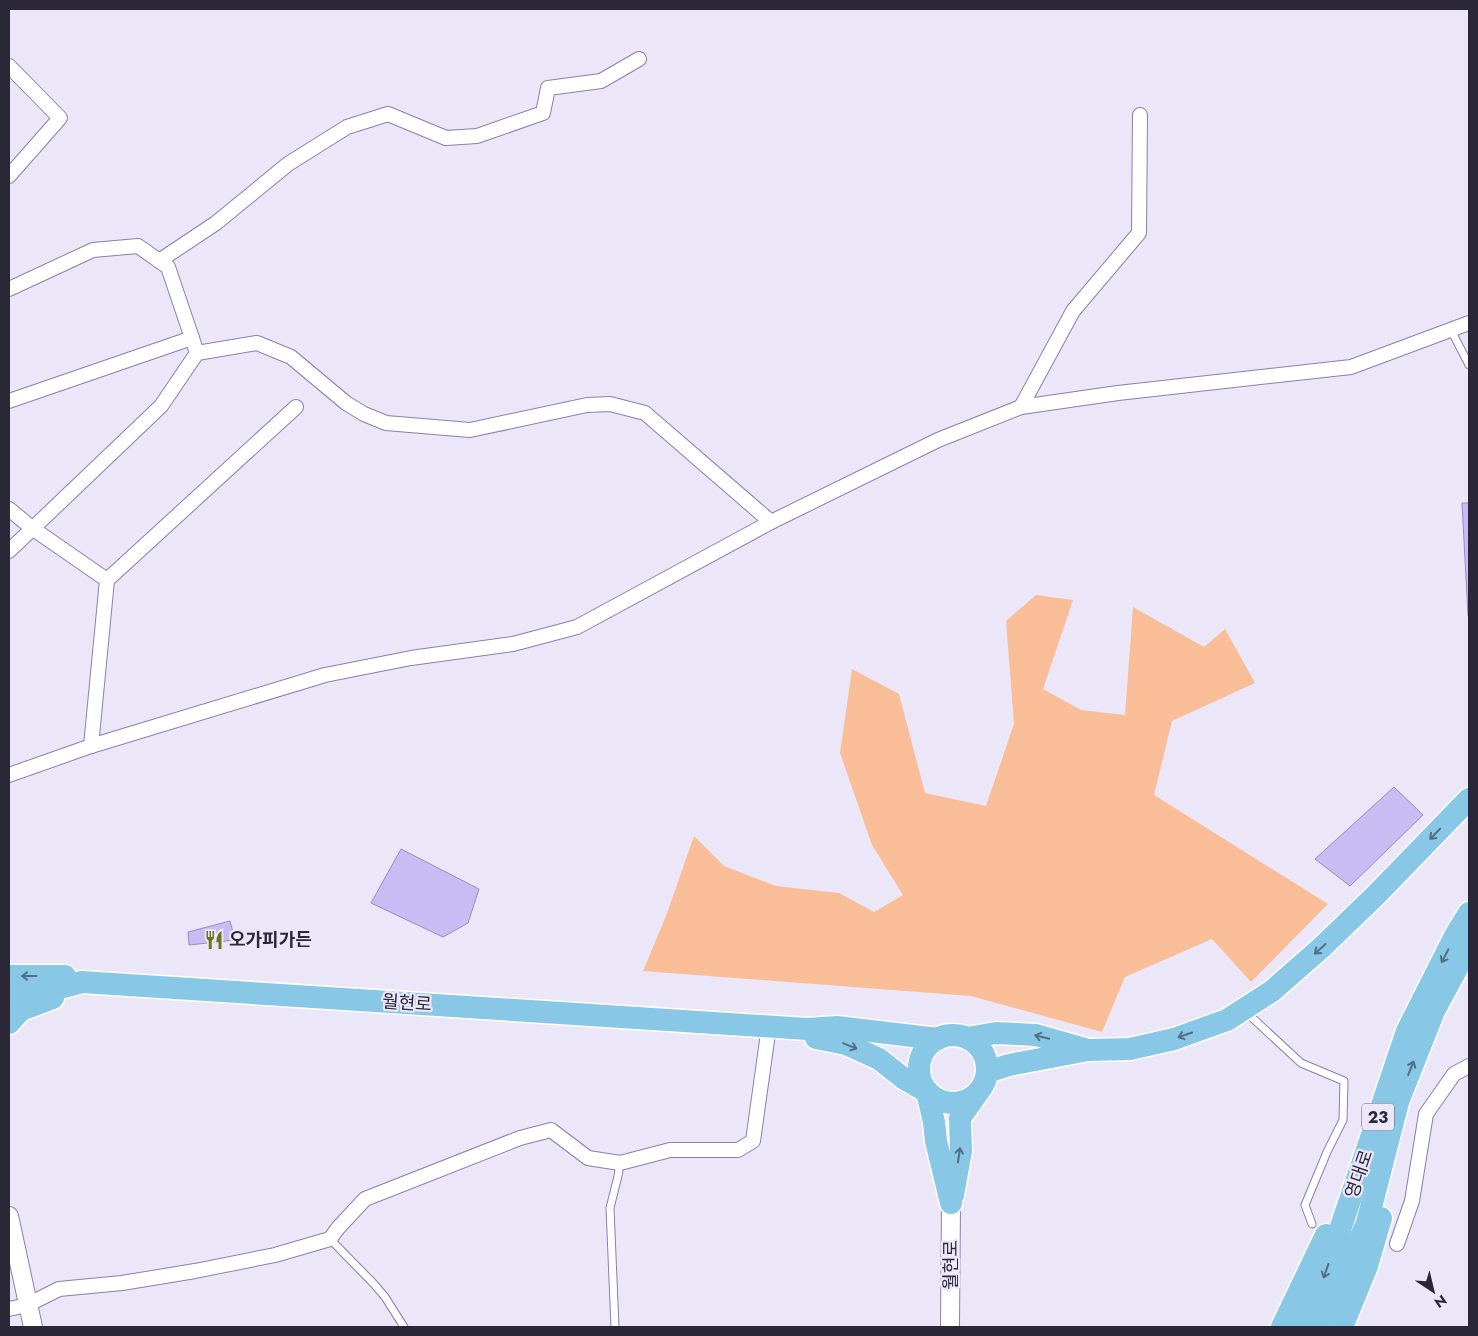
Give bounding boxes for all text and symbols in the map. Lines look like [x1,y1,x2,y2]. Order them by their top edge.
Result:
one-way arrow [1429,828,1441,840]
place label: 오가피가든 [229,927,312,953]
restaurant icon: 오가피가든 [203,929,225,951]
one-way arrow [1314,943,1327,955]
one-way arrow [1440,948,1450,963]
one-way arrow [21,971,37,981]
street label: 월현로 [381,988,433,1018]
one-way arrow [1177,1031,1193,1040]
one-way arrow [1034,1032,1050,1041]
one-way arrow [842,1042,858,1051]
one-way arrow [1407,1061,1417,1076]
road number: 23 [1362,1104,1394,1130]
street label: 영대로 [1339,1146,1379,1202]
one-way arrow [955,1148,965,1164]
street label: 월현로 [938,1240,964,1290]
one-way arrow [1321,1263,1331,1279]
north arrow [1408,1266,1458,1316]
text: N [1430,1290,1451,1313]

